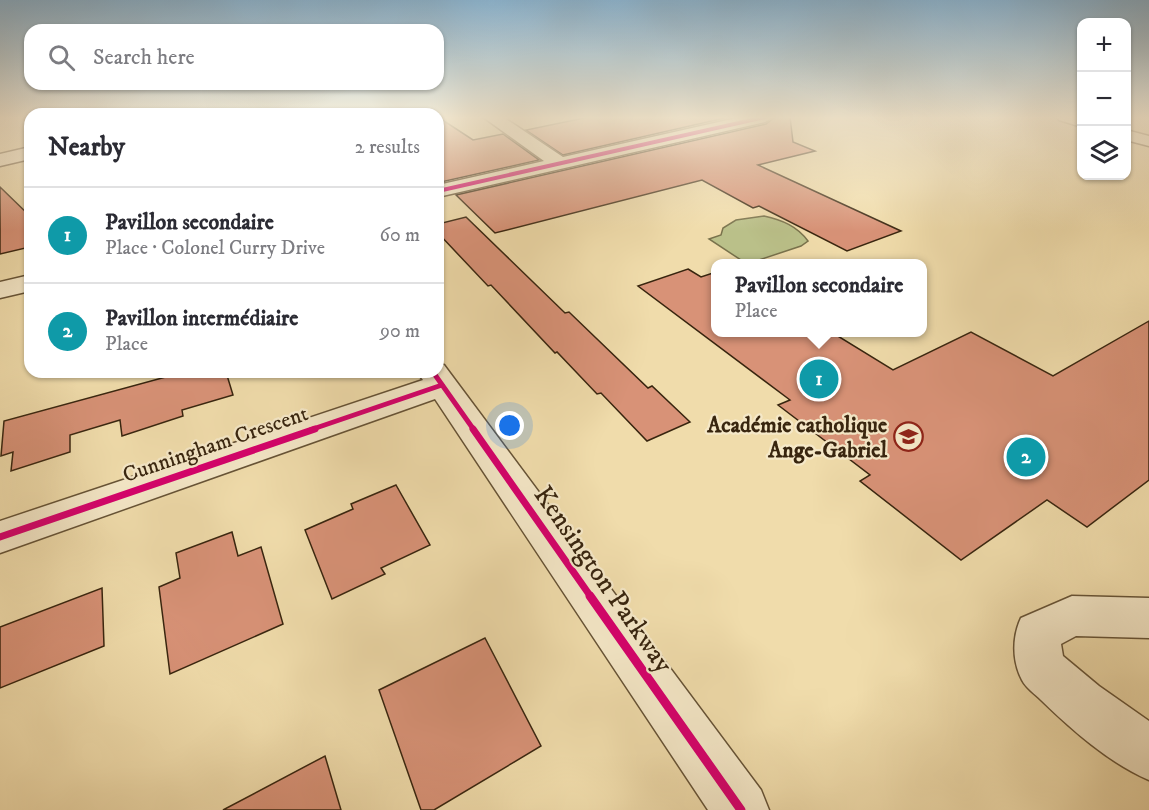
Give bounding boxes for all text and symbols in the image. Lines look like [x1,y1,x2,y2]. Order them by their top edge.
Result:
map controls [1077,18,1131,180]
button: + [1077,18,1131,72]
search box [24,24,444,90]
icon: search [45,41,78,74]
text: Search here [93,44,195,71]
button: − [1077,72,1131,126]
button: layers [1077,126,1131,180]
text: Nearby [48,131,125,164]
text: 2 results [355,135,420,160]
text: Pavillon secondaire [105,209,274,236]
text: 1 [64,223,71,248]
text: 60 m [380,223,420,248]
text: Place · Colonel Curry Drive [105,236,325,261]
popup [711,259,927,337]
text: Pavillon secondaire [735,272,903,299]
text: Place [735,299,778,324]
text: Pavillon intermédiaire [105,305,298,332]
text: 2 [63,319,72,344]
text: 90 m [380,319,420,344]
text: Place [105,332,148,357]
pin: 1 [800,356,838,401]
street label: Cunningham Crescent [119,400,312,489]
your location [495,411,524,440]
place label: Académie catholique Ange-Gabriel [706,412,887,464]
school or university icon: Académie catholique Ange-Gabriel [892,421,924,453]
pin: 2 [1006,434,1046,480]
street label: Kensington Parkway [526,479,680,680]

